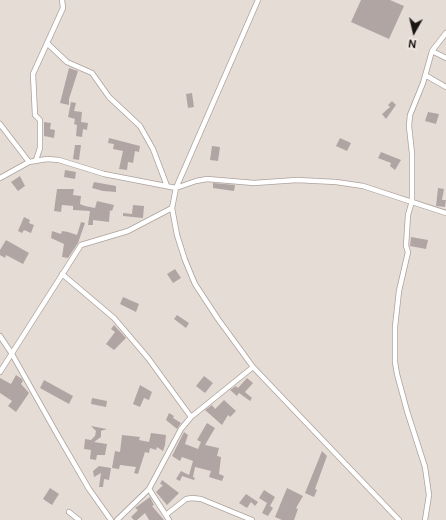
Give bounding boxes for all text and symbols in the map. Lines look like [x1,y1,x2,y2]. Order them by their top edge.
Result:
north arrow [394,12,434,52]
text: N [407,36,417,51]

